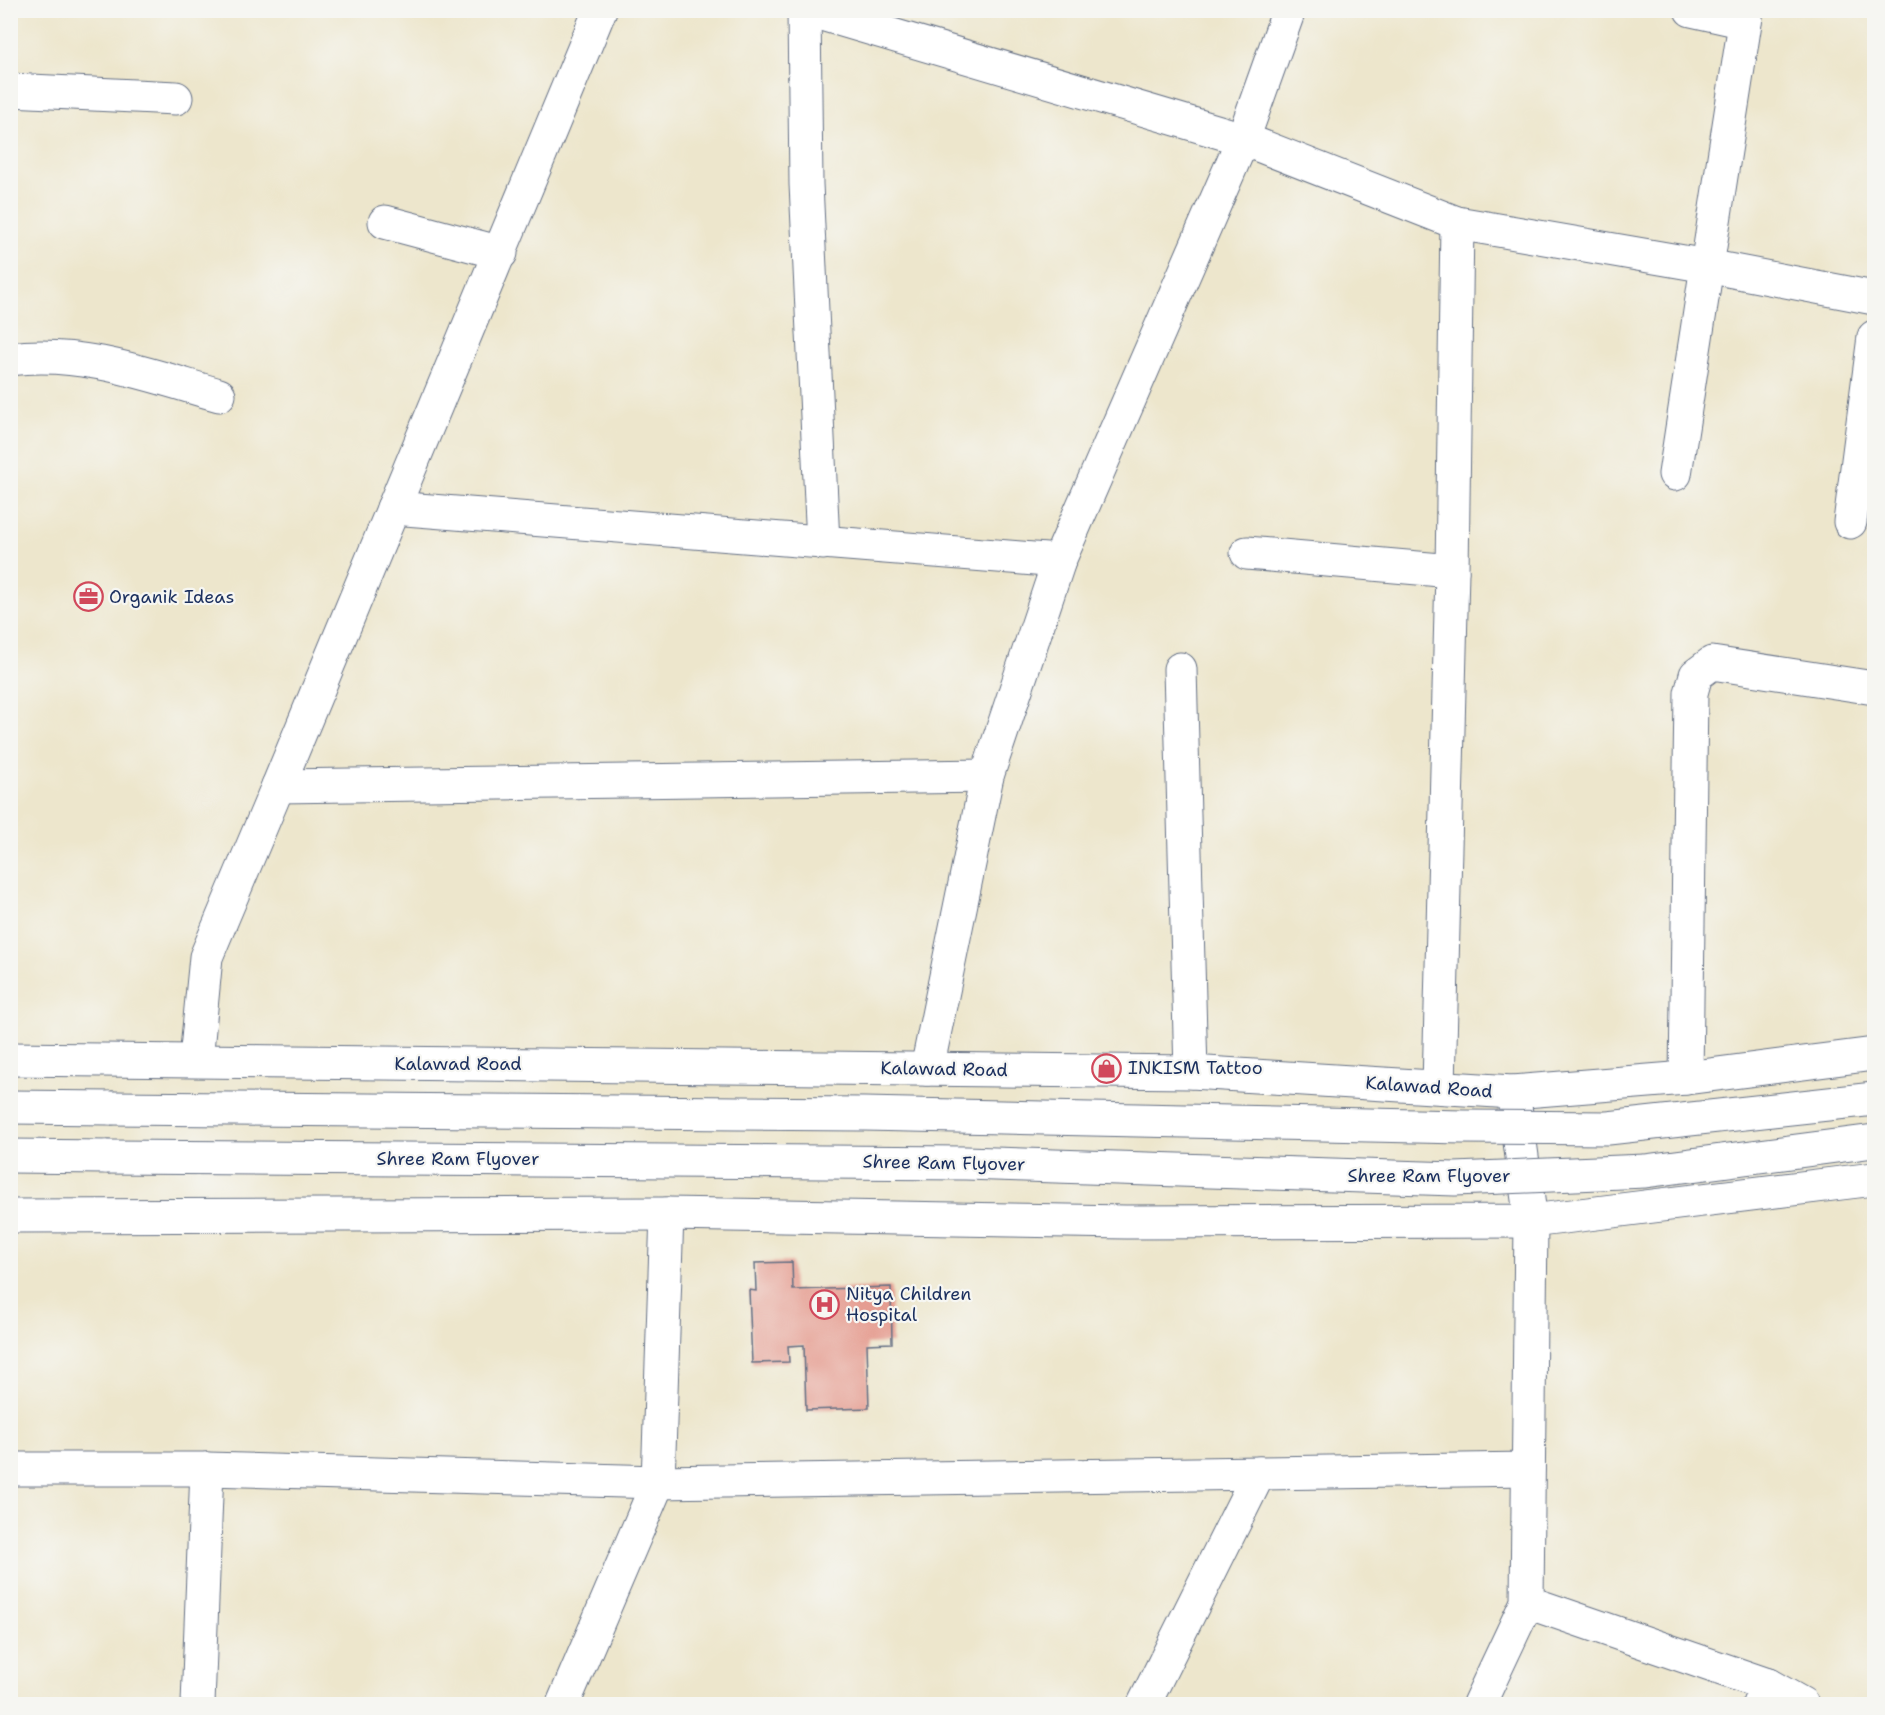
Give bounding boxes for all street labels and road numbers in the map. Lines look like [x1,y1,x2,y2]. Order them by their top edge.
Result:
street label: Kalawad Road [394,1052,522,1076]
street label: Kalawad Road [880,1056,1008,1082]
street label: Kalawad Road [1365,1071,1493,1103]
street label: Shree Ram Flyover [377,1147,539,1171]
street label: Shree Ram Flyover [862,1150,1026,1176]
street label: Shree Ram Flyover [1348,1164,1510,1188]

